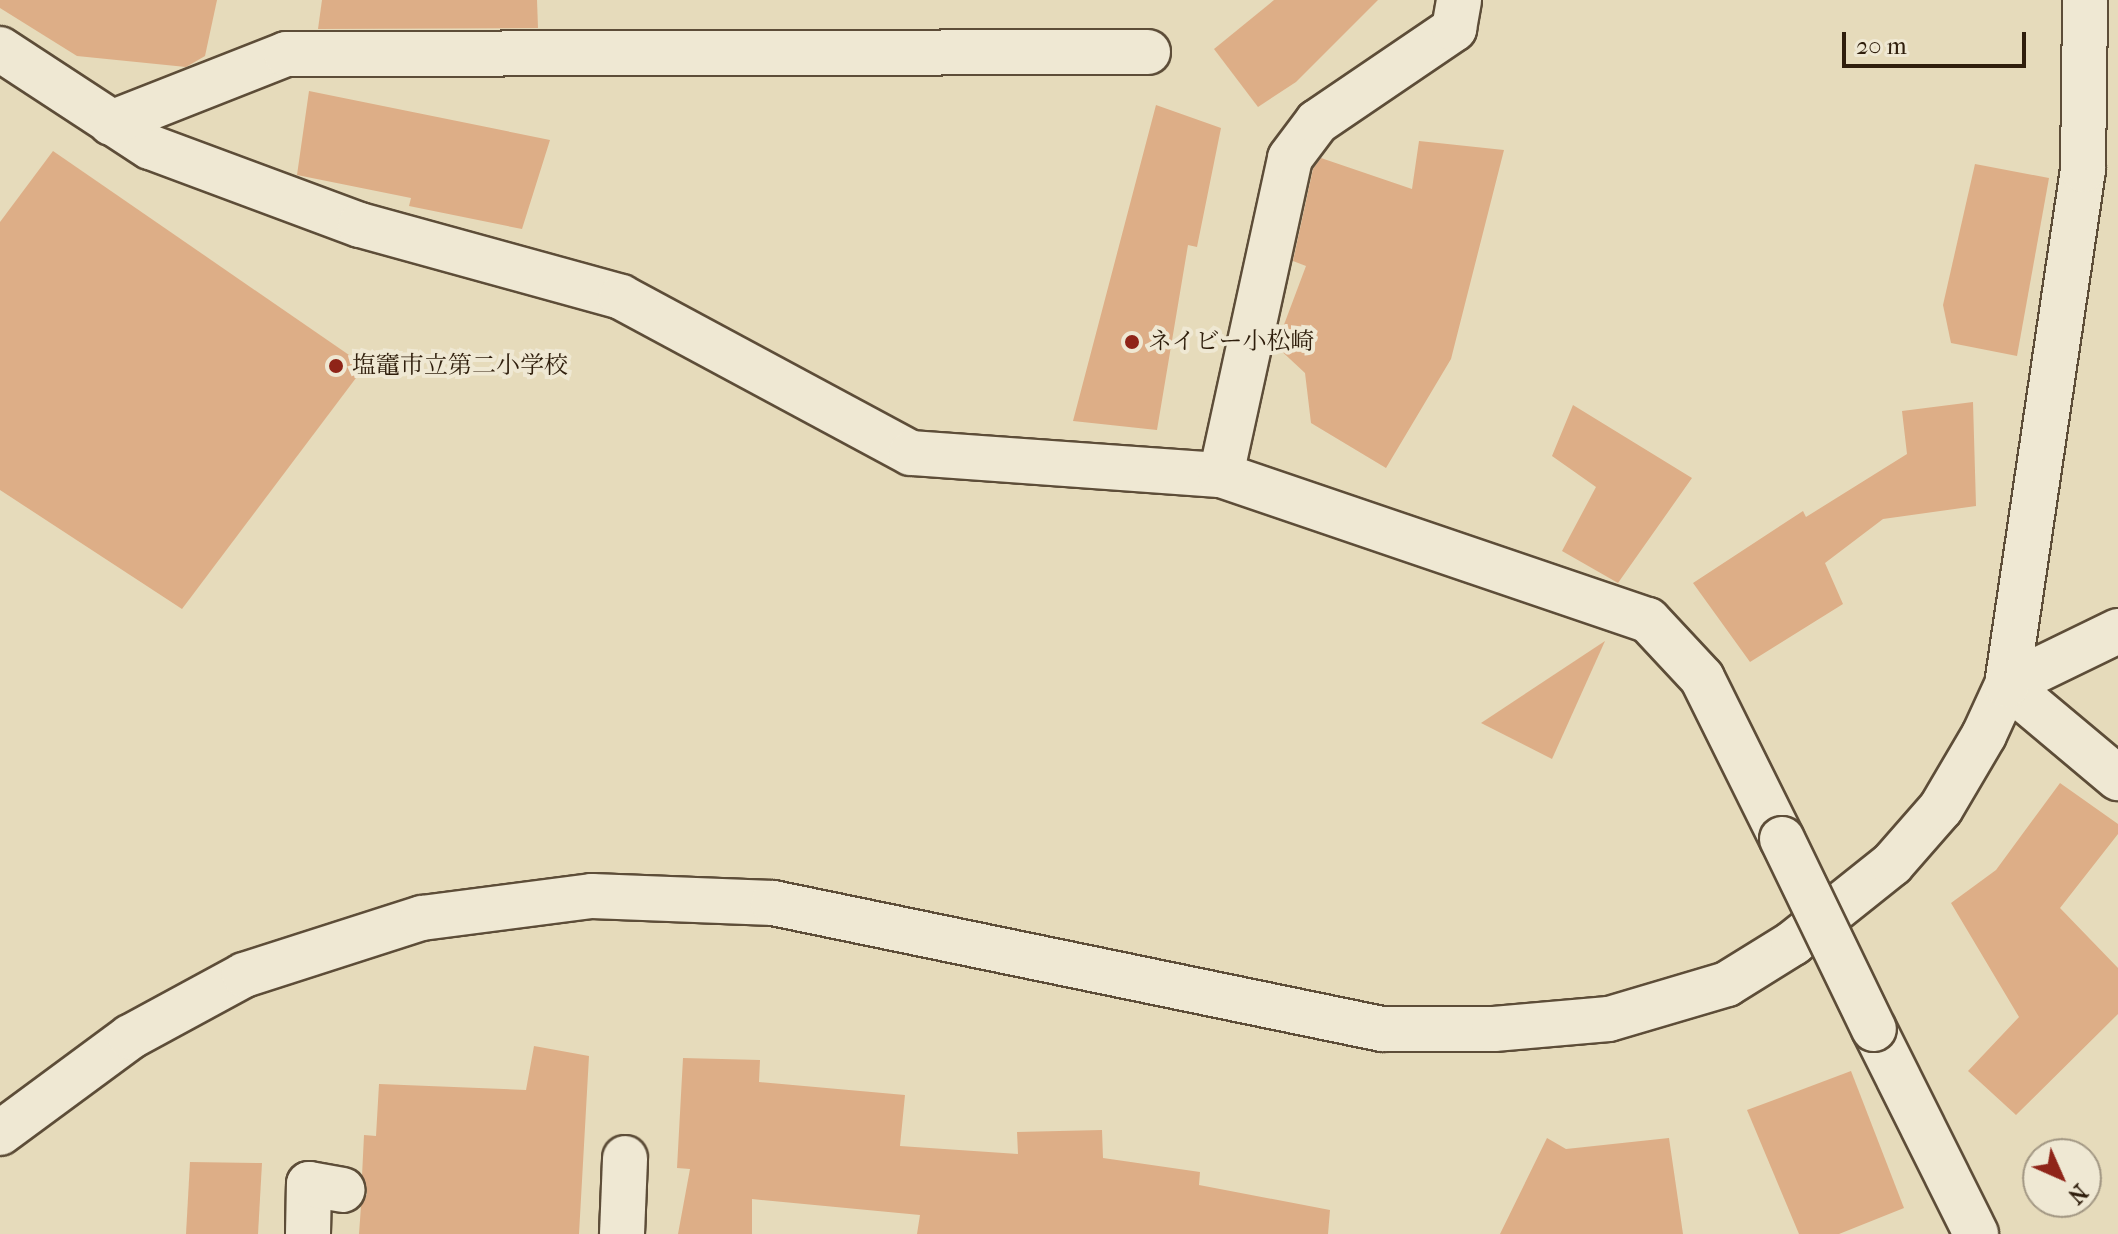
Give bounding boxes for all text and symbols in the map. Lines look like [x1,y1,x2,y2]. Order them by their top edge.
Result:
scale bar [1846,16,2030,66]
text: 20 m [1856,32,1907,60]
place label: ネイビー小松崎 [1148,328,1315,356]
marker: ネイビー小松崎 [1123,333,1141,351]
place label: 塩竈市立第二小学校 [352,352,568,380]
marker: 塩竈市立第二小学校 [327,357,345,375]
north arrow [2022,1138,2102,1218]
text: N [2062,1178,2093,1209]

